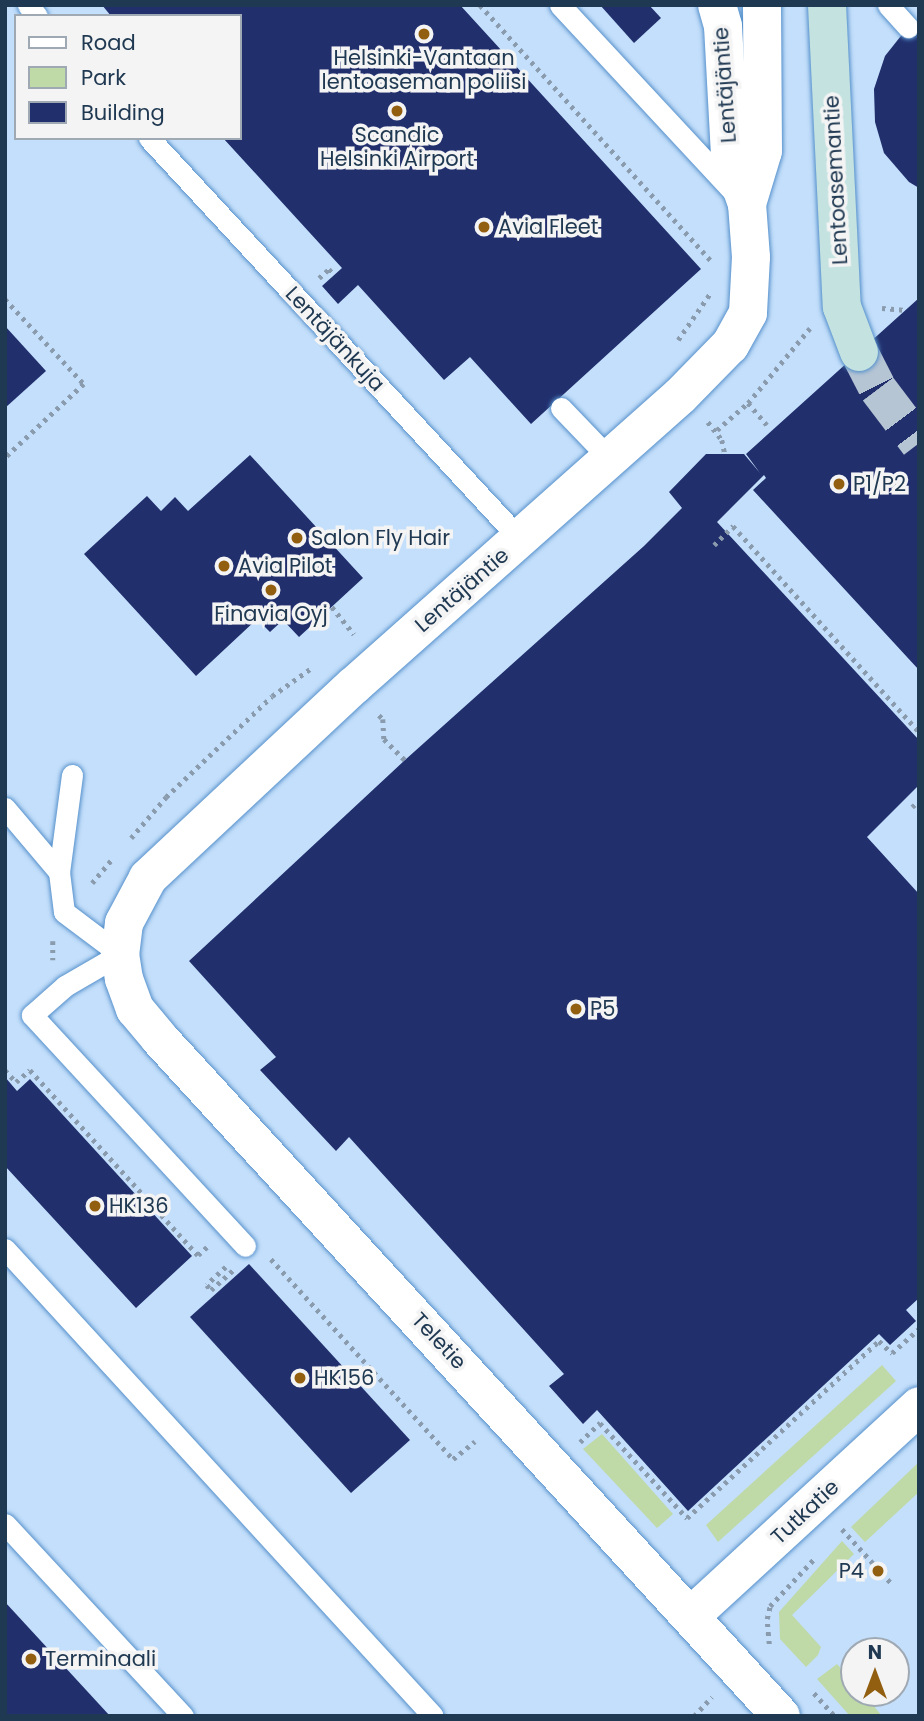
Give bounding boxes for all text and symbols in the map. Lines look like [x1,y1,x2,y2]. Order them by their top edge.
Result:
legend [14,14,242,140]
marker: Helsinki-Vantaan lentoaseman poliisi [416,26,432,42]
street label: Lentäjäntie [708,26,742,144]
text: Road [81,28,136,57]
place label: Helsinki-Vantaan lentoaseman poliisi [321,45,527,95]
text: Park [81,63,126,92]
street label: Lentoasemantie [819,95,853,265]
text: Building [81,98,165,127]
marker: Scandic Helsinki Airport [389,103,405,119]
place label: Scandic Helsinki Airport [320,122,474,172]
place label: Avia Fleet [498,214,598,240]
marker: Avia Fleet [476,219,492,235]
street label: Lentäjänkuja [280,281,390,397]
place label: P1/P2 [853,471,906,497]
marker: P1/P2 [831,476,847,492]
place label: Salon Fly Hair [311,525,450,551]
marker: Salon Fly Hair [289,530,305,546]
street label: Lentäjäntie [410,542,514,638]
place label: Avia Pilot [238,553,332,579]
marker: Avia Pilot [216,558,232,574]
marker: Finavia Oyj [263,582,279,598]
place label: Finavia Oyj [214,601,328,627]
place label: P5 [590,996,615,1022]
marker: P5 [568,1001,584,1017]
place label: HK136 [109,1193,169,1219]
marker: HK136 [87,1198,103,1214]
street label: Teletie [406,1307,472,1375]
place label: HK156 [314,1365,374,1391]
marker: HK156 [292,1370,308,1386]
street label: Tutkatie [766,1474,844,1550]
place label: P4 [839,1558,864,1584]
marker: P4 [870,1563,886,1579]
north arrow [840,1637,910,1707]
text: N [868,1639,882,1666]
place label: Terminaali [45,1646,156,1672]
marker: Terminaali [23,1651,39,1667]

